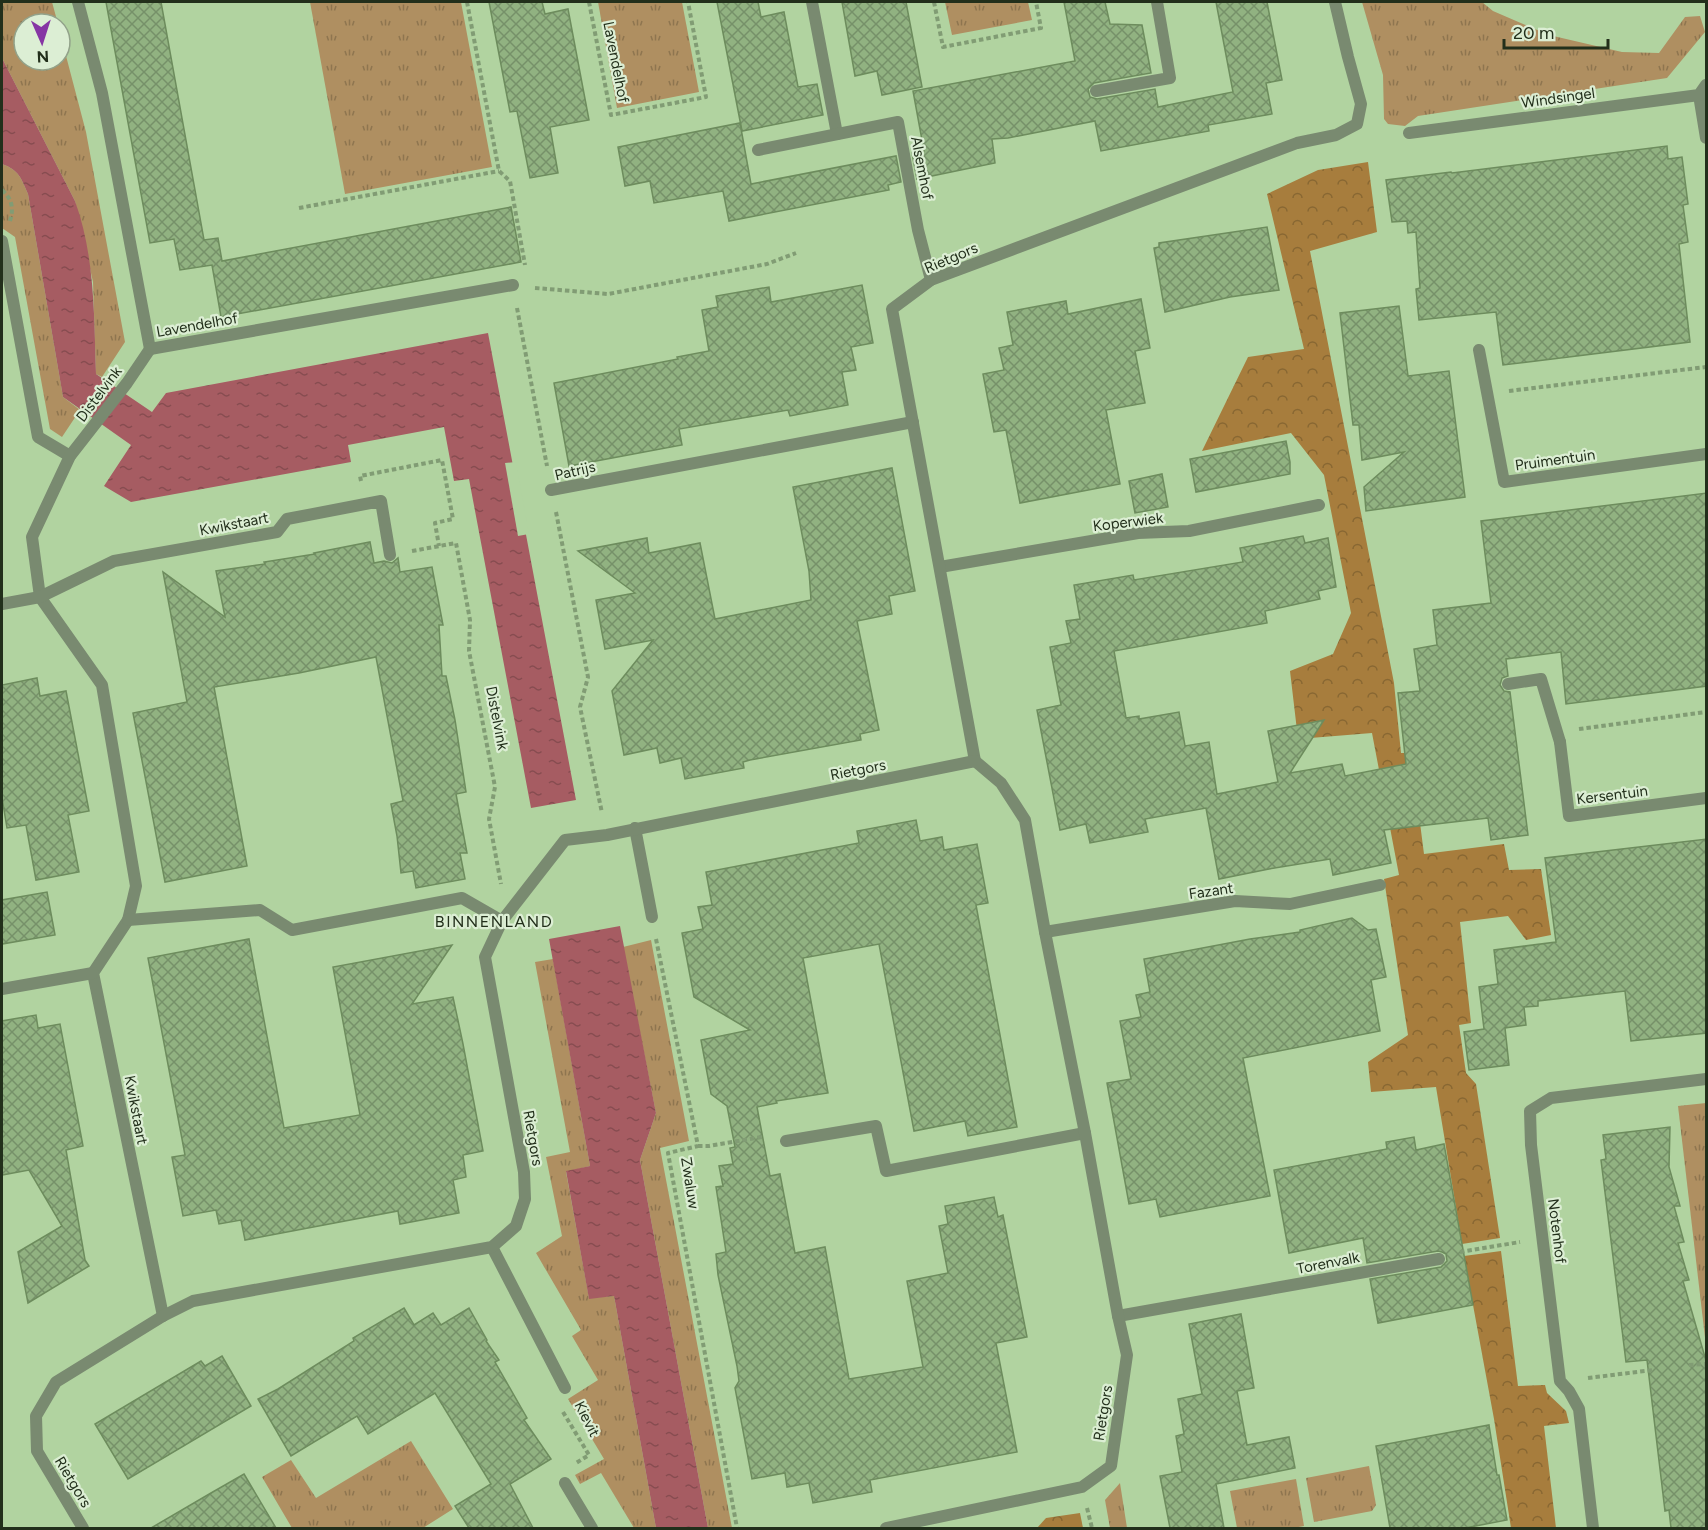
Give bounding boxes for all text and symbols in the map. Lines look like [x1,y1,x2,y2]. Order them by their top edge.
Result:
north arrow [12,12,72,72]
scale bar [1504,12,1608,50]
street label: Lavendelhof [599,20,633,105]
text: 20 m [1513,22,1554,44]
text: N [36,47,49,66]
street label: Windsingel [1520,84,1596,112]
street label: Alsemhof [907,135,937,202]
street label: Rietgors [922,239,980,277]
street label: Lavendelhof [155,309,240,341]
street label: Distelvink [72,362,126,425]
street label: Pruimentuin [1514,445,1596,475]
street label: Patrijs [553,458,597,484]
street label: Kwikstaart [198,508,270,540]
street label: Koperwiek [1092,509,1165,535]
street label: Distelvink [482,684,512,752]
street label: Rietgors [829,756,887,784]
street label: Kersentuin [1575,782,1649,808]
street label: Fazant [1188,879,1235,903]
district label: BINNENLAND [435,912,553,931]
street label: Kwikstaart [120,1074,152,1146]
street label: Rietgors [519,1109,547,1167]
street label: Zwaluw [677,1156,703,1210]
street label: Notenhof [1544,1198,1570,1265]
street label: Torenvalk [1295,1248,1362,1278]
street label: Rietgors [1090,1384,1116,1442]
street label: Kievit [570,1398,604,1440]
street label: Rietgors [51,1453,95,1511]

